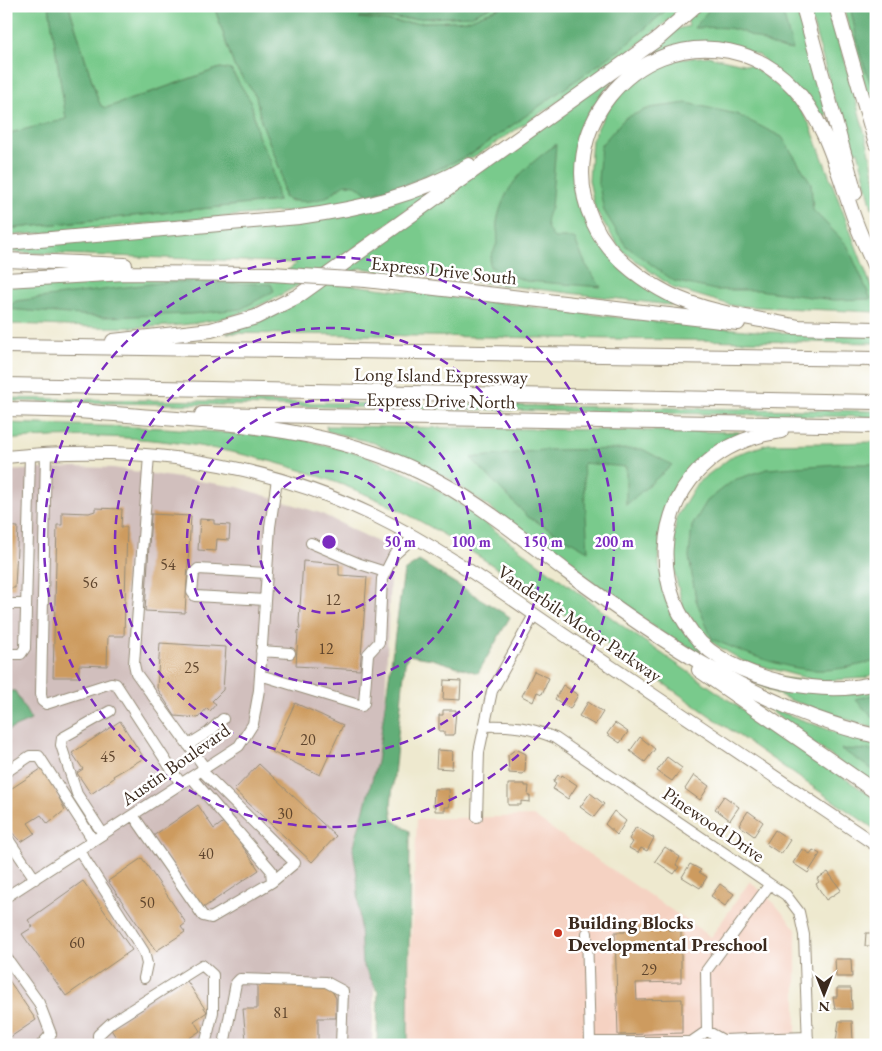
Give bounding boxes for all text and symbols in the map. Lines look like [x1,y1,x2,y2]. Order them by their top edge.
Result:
street label: Express Drive South [370,250,519,291]
street label: Long Island Expressway [354,361,529,390]
street label: Express Drive North [366,387,516,414]
text: 50 m [384,532,416,551]
text: 100 m [451,532,491,551]
text: 150 m [523,532,563,551]
text: 200 m [594,532,634,551]
centre of rings [320,533,338,551]
house number: 54 [160,554,176,575]
street label: Vanderbilt Motor Parkway [493,559,667,688]
house number: 56 [82,572,98,593]
house number: 12 [325,589,341,610]
house number: 12 [318,638,334,659]
house number: 25 [184,657,200,678]
street label: Austin Boulevard [115,717,235,812]
house number: 20 [300,729,316,750]
house number: 45 [100,746,116,767]
street label: Pinewood Drive [658,781,770,868]
house number: 30 [277,803,293,824]
house number: 40 [198,843,214,864]
house number: 50 [139,892,155,913]
place label: Building Blocks Developmental Preschool [568,910,768,957]
marker: Building Blocks Developmental Preschool [552,927,564,939]
house number: 60 [69,932,85,953]
house number: 29 [641,959,657,980]
north arrow [800,968,850,1018]
text: N [818,998,830,1016]
house number: 81 [273,1002,289,1023]

